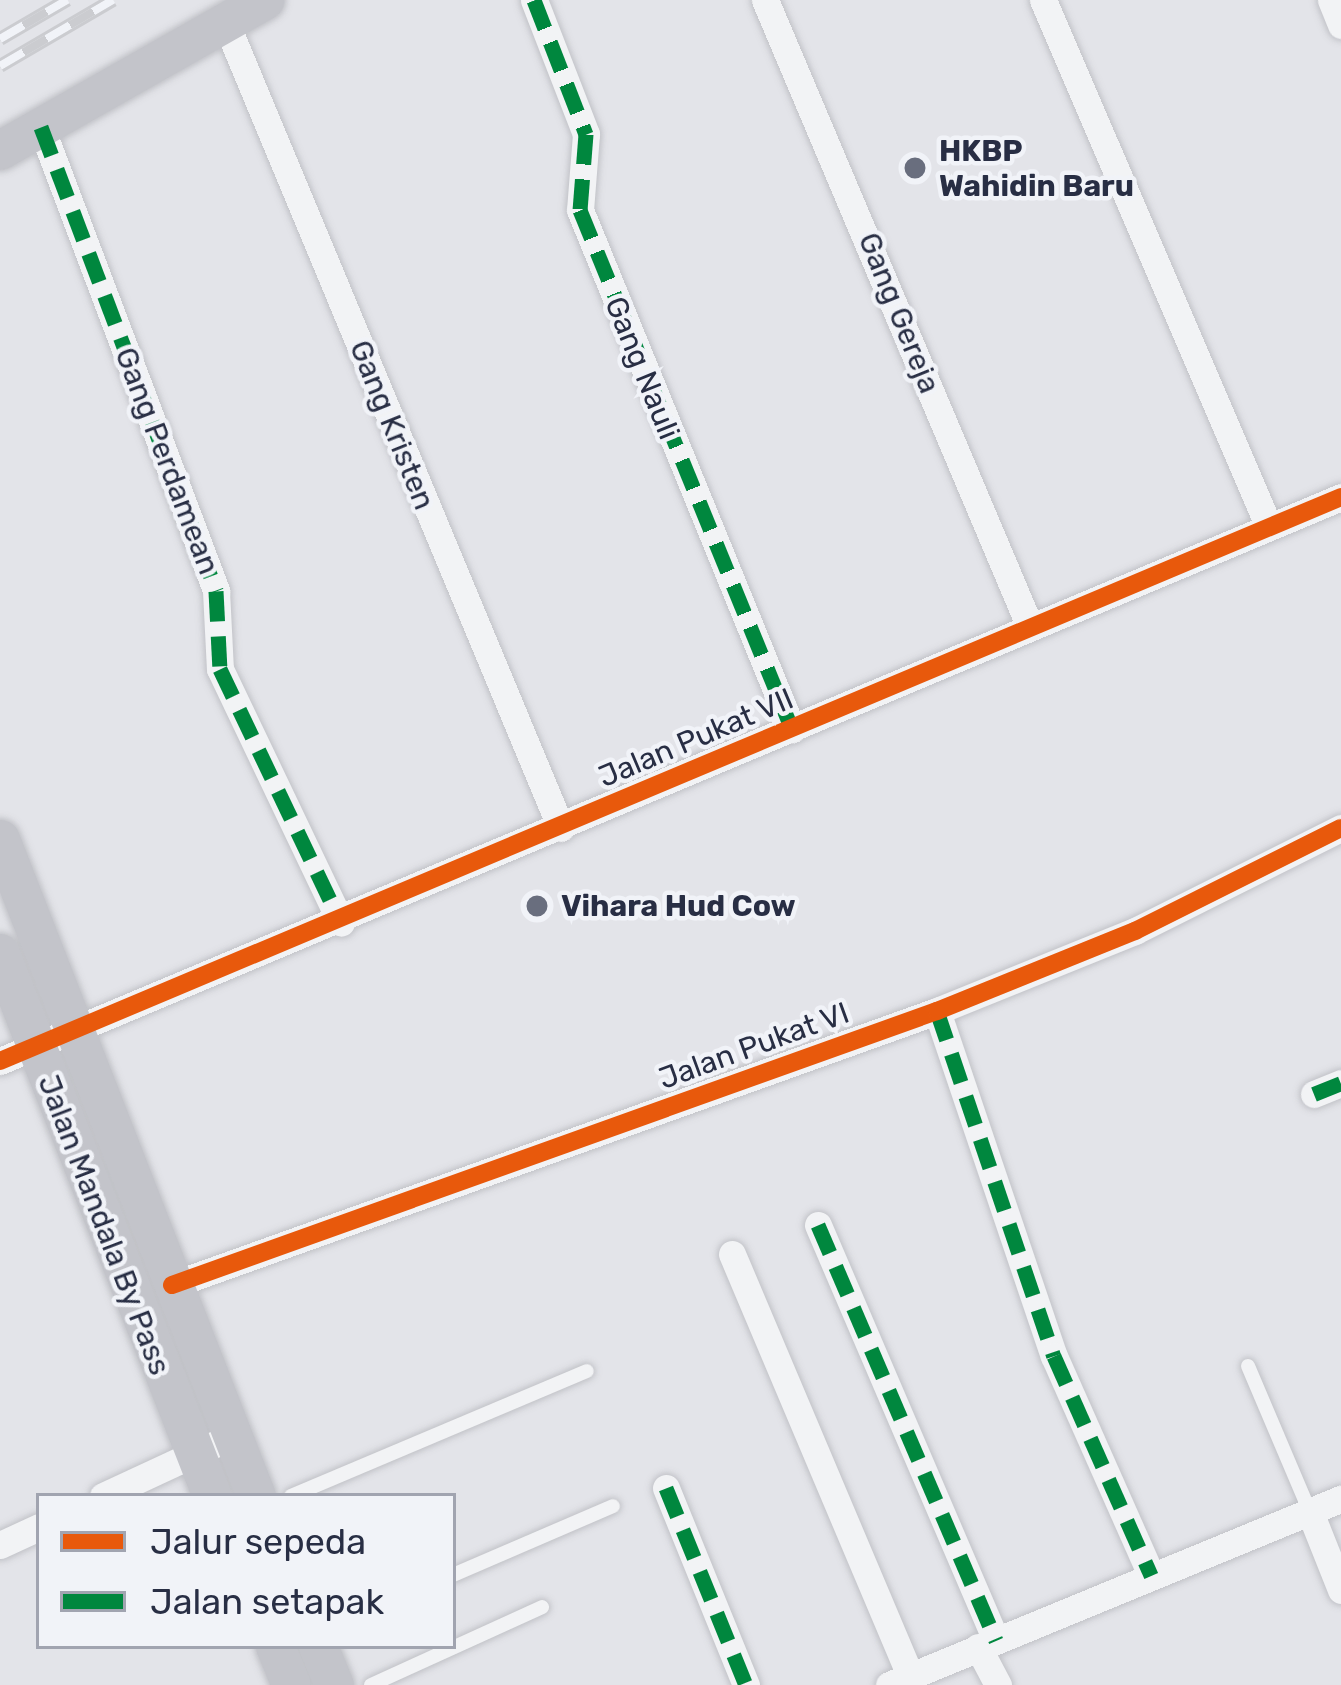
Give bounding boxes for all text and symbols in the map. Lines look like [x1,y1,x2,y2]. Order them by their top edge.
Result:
place label: HKBP Wahidin Baru [939,133,1134,204]
marker: HKBP Wahidin Baru [902,155,928,181]
street label: Gang Gereja [851,228,947,398]
street label: Gang Nauli [597,292,687,444]
street label: Gang Kristen [342,335,442,515]
street label: Gang Perdamean [107,343,227,579]
street label: Jalan Pukat VII [593,681,799,795]
place label: Vihara Hud Cow [561,888,796,924]
marker: Vihara Hud Cow [524,893,550,919]
street label: Jalan Pukat VI [654,995,854,1097]
street label: Jalan Mandala By Pass [30,1070,178,1380]
legend [36,1493,456,1649]
text: Jalur sepeda [150,1520,366,1563]
text: Jalan setapak [150,1580,384,1623]

